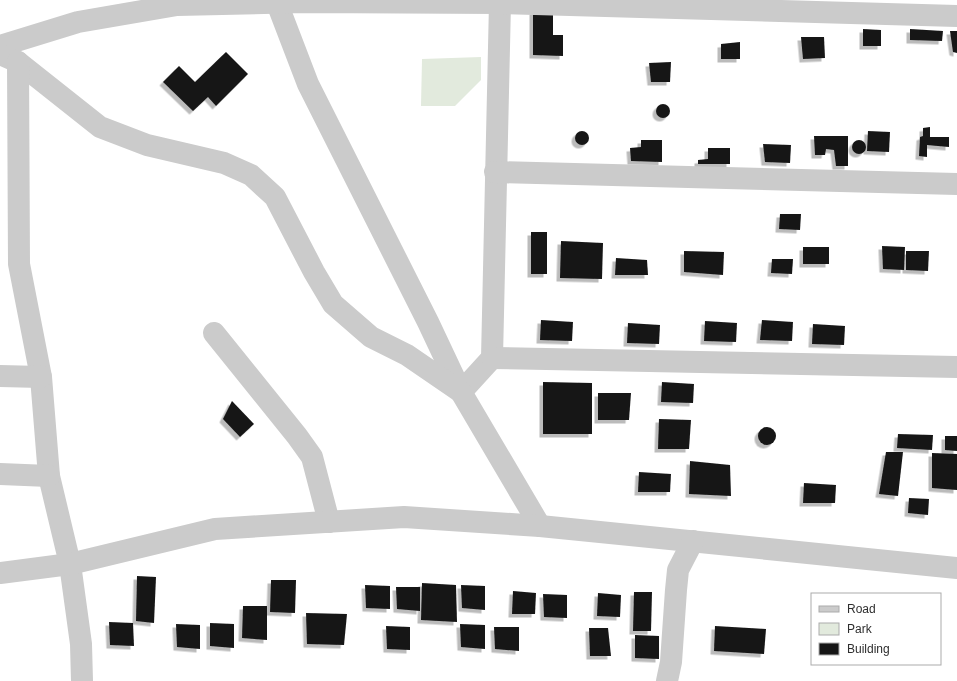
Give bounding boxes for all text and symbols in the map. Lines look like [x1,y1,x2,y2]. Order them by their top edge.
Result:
legend [811,593,941,665]
text: Road [847,602,876,616]
text: Park [847,622,873,636]
text: Building [847,642,890,656]

